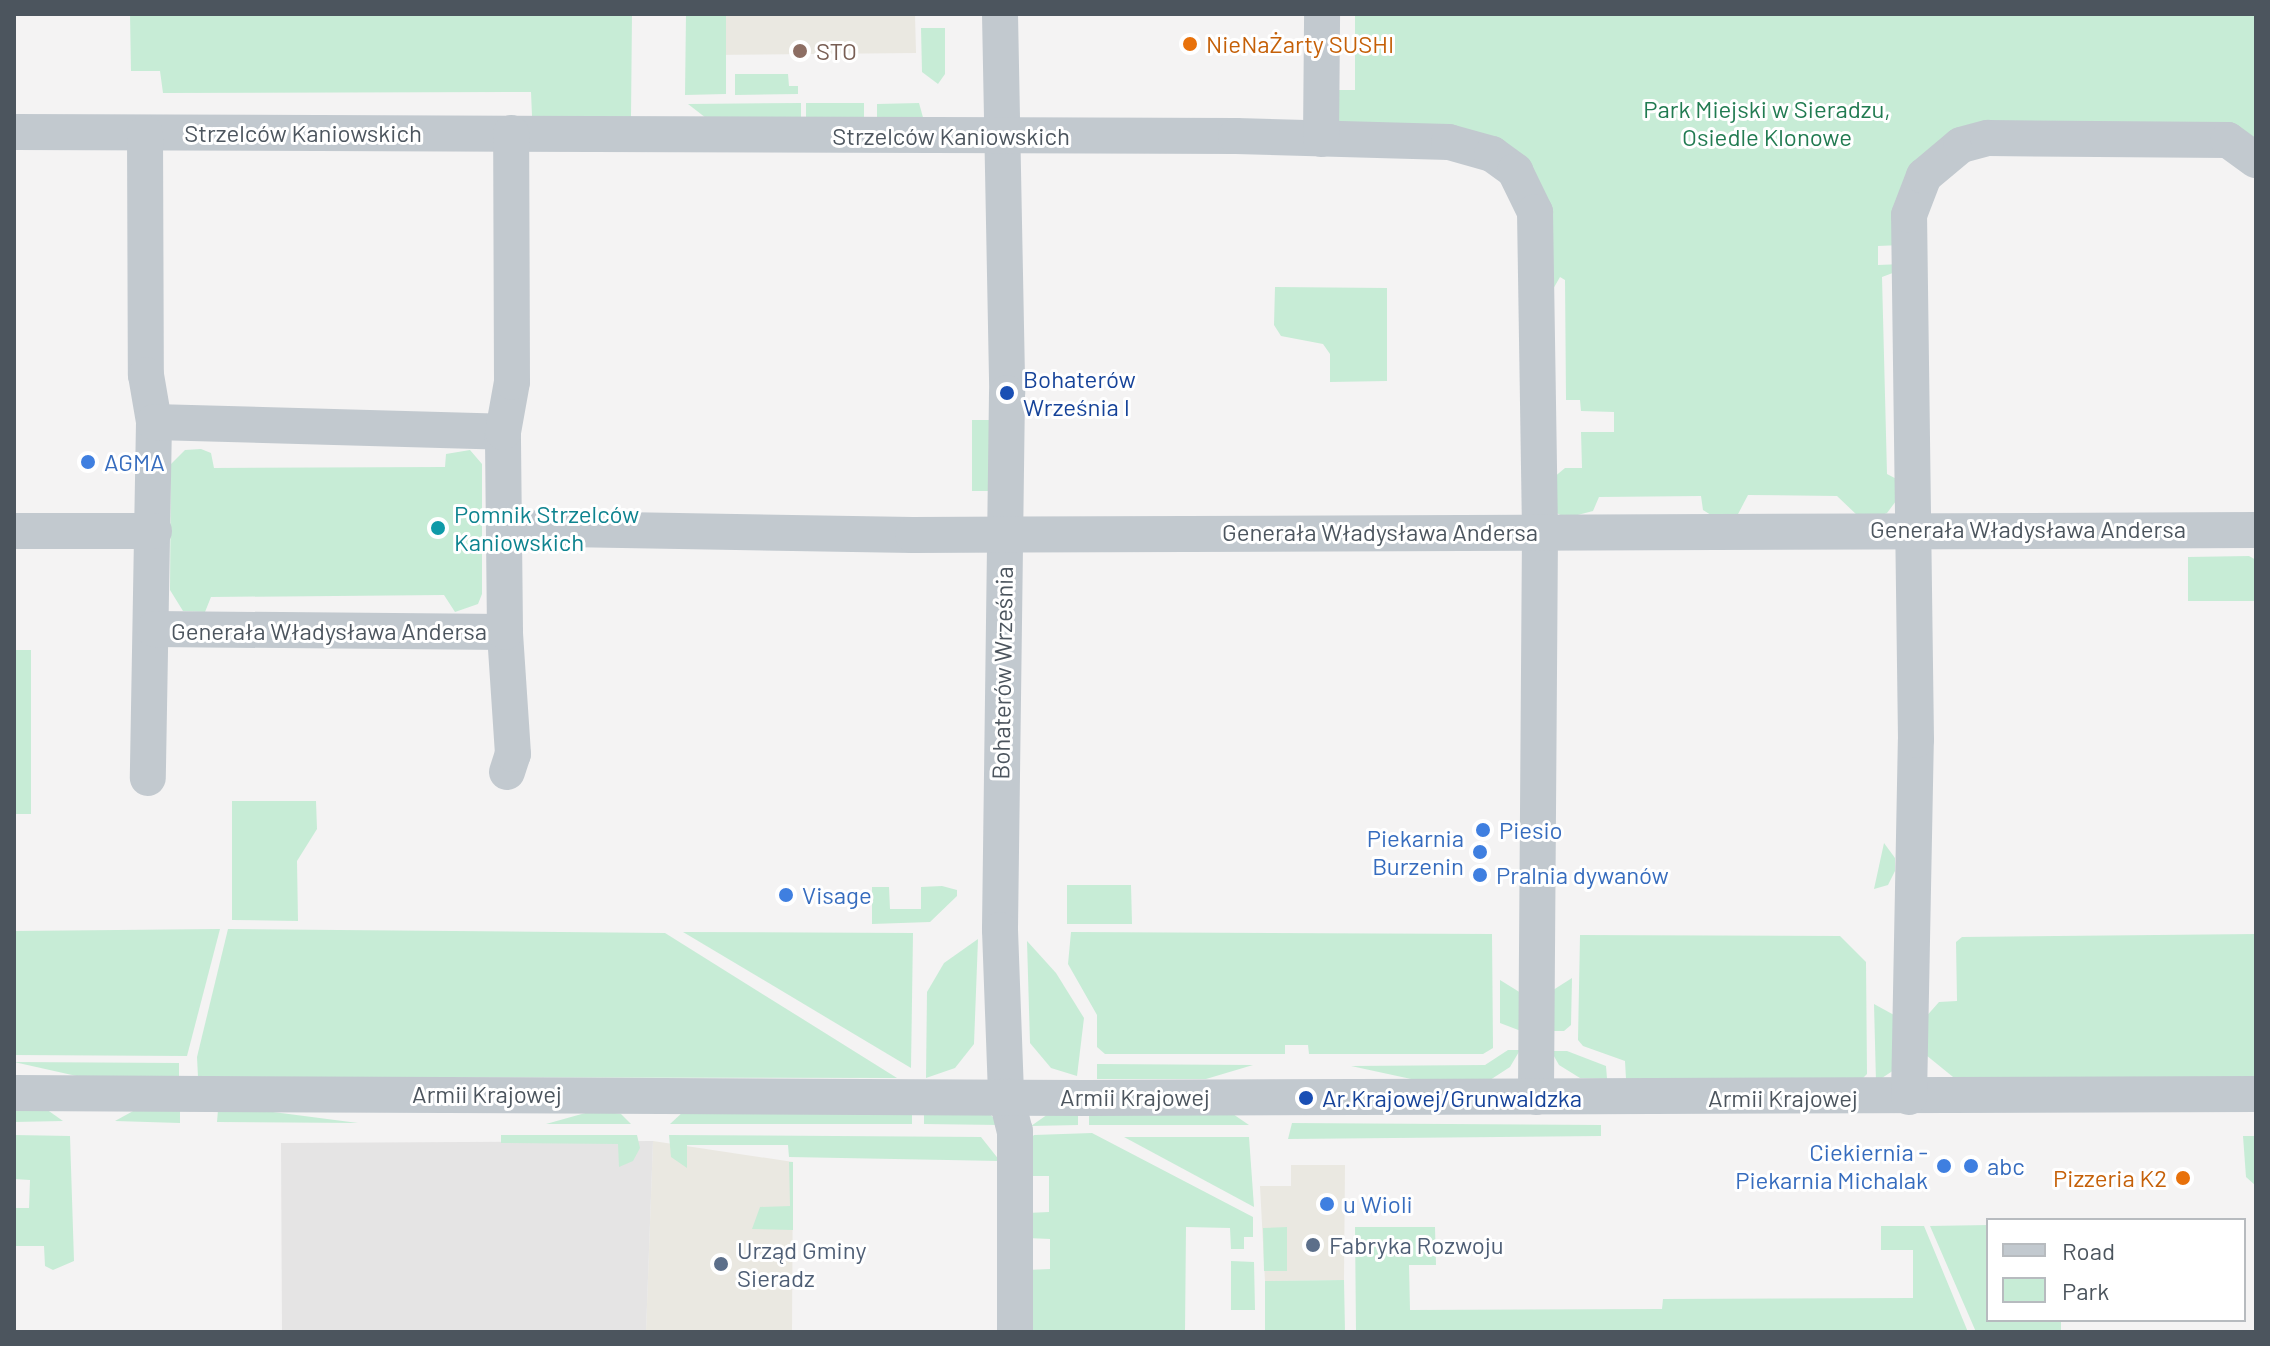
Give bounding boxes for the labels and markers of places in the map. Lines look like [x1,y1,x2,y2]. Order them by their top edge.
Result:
place label: NieNaŻarty SUSHI [1206,30,1394,58]
marker: NieNaŻarty SUSHI [1181,35,1199,53]
place label: STO [816,37,857,65]
marker: STO [791,42,809,60]
place label: Bohaterów Września I [1023,365,1136,421]
marker: Bohaterów Września I [998,384,1016,402]
place label: AGMA [104,448,165,476]
marker: AGMA [79,453,97,471]
place label: Pomnik Strzelców Kaniowskich [454,500,639,556]
marker: Pomnik Strzelców Kaniowskich [429,519,447,537]
place label: Piesio [1499,816,1563,844]
marker: Piesio [1474,821,1492,839]
place label: Piekarnia Burzenin [1367,824,1464,880]
marker: Piekarnia Burzenin [1471,843,1489,861]
place label: Pralnia dywanów [1496,861,1669,889]
marker: Pralnia dywanów [1471,866,1489,884]
place label: Visage [802,881,872,909]
marker: Visage [777,886,795,904]
place label: Ar.Krajowej/Grunwaldzka [1322,1084,1582,1112]
marker: Ar.Krajowej/Grunwaldzka [1297,1089,1315,1107]
place label: Ciekiernia - Piekarnia Michalak [1735,1138,1928,1194]
place label: abc [1987,1152,2025,1180]
marker: Ciekiernia - Piekarnia Michalak [1935,1157,1953,1175]
marker: abc [1962,1157,1980,1175]
place label: Pizzeria K2 [2053,1164,2167,1192]
marker: Pizzeria K2 [2174,1169,2192,1187]
place label: u Wioli [1343,1190,1413,1218]
marker: u Wioli [1318,1195,1336,1213]
place label: Fabryka Rozwoju [1329,1231,1504,1259]
place label: Urząd Gminy Sieradz [737,1236,866,1292]
marker: Fabryka Rozwoju [1304,1236,1322,1254]
marker: Urząd Gminy Sieradz [712,1255,730,1273]

